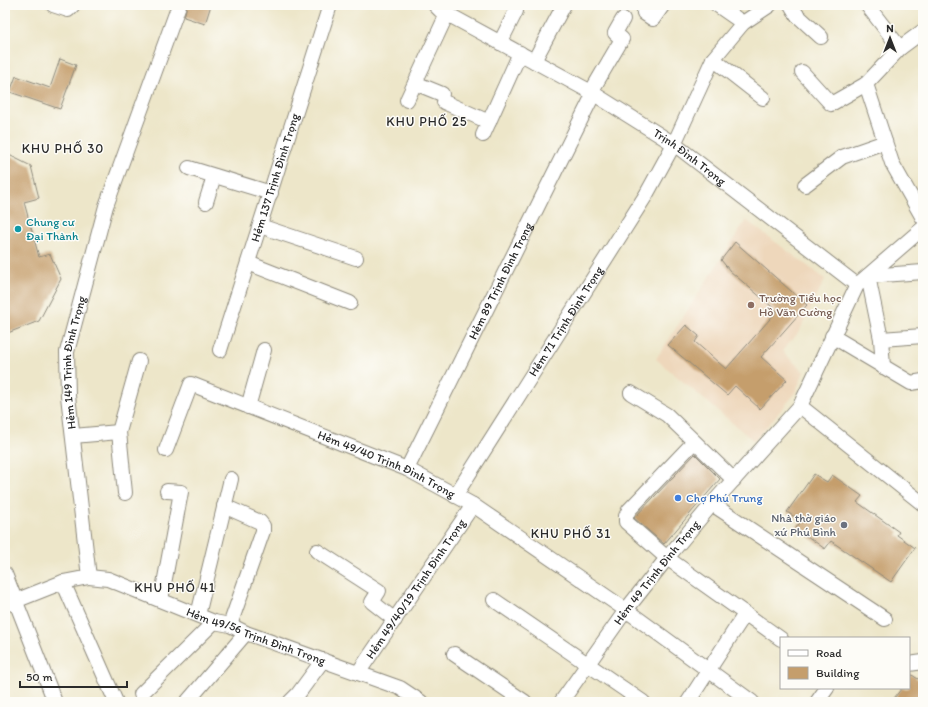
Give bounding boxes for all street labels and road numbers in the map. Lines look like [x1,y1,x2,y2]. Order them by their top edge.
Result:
street label: Hẻm 137 Trịnh Đình Trọng [248,111,302,244]
street label: Trịnh Đình Trọng [651,126,729,189]
street label: Hẻm 89 Trịnh Đình Trọng [466,219,536,342]
street label: Hẻm 71 Trịnh Đình Trọng [526,263,606,379]
street label: Hẻm 149 Trịnh Đình Trọng [60,294,89,430]
street label: Hẻm 49/40 Trịnh Đình Trọng [316,428,459,501]
street label: Hẻm 49/40/19 Trịnh Đình Trọng [363,516,469,661]
street label: Hẻm 49 Trịnh Đình Trọng [611,517,703,627]
street label: Hẻm 49/56 Trịnh Đình Trọng [184,605,328,668]

